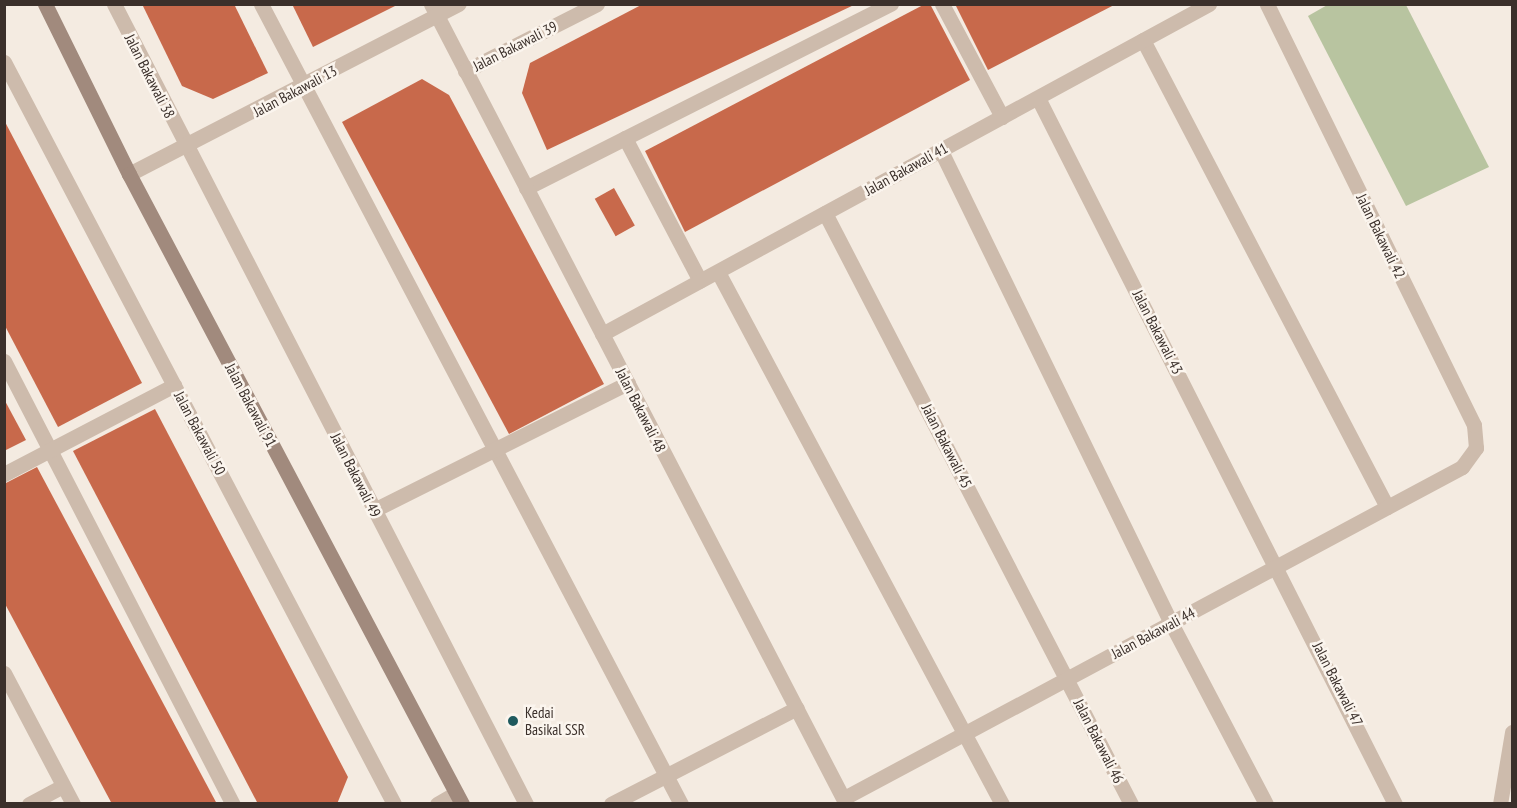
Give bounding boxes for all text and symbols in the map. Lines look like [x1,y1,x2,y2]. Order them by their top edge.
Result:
street label: Jalan Bakawali 39 [470,17,560,75]
street label: Jalan Bakawali 38 [121,31,179,121]
street label: Jalan Bakawali 13 [250,61,340,121]
street label: Jalan Bakawali 41 [861,139,951,199]
street label: Jalan Bakawali 42 [1353,191,1409,281]
street label: Jalan Bakawali 43 [1129,287,1187,377]
street label: Jalan Bakawali 91 [221,360,281,450]
street label: Jalan Bakawali 48 [612,365,670,455]
street label: Jalan Bakawali 50 [170,388,230,478]
street label: Jalan Bakawali 45 [918,401,976,491]
street label: Jalan Bakawali 49 [327,430,385,520]
street label: Jalan Bakawali 44 [1108,603,1198,663]
street label: Jalan Bakawali 47 [1309,639,1367,729]
street label: Jalan Bakawali 46 [1070,696,1128,786]
place label: Kedai Basikal SSR [525,703,585,738]
marker: Kedai Basikal SSR [506,714,520,728]

